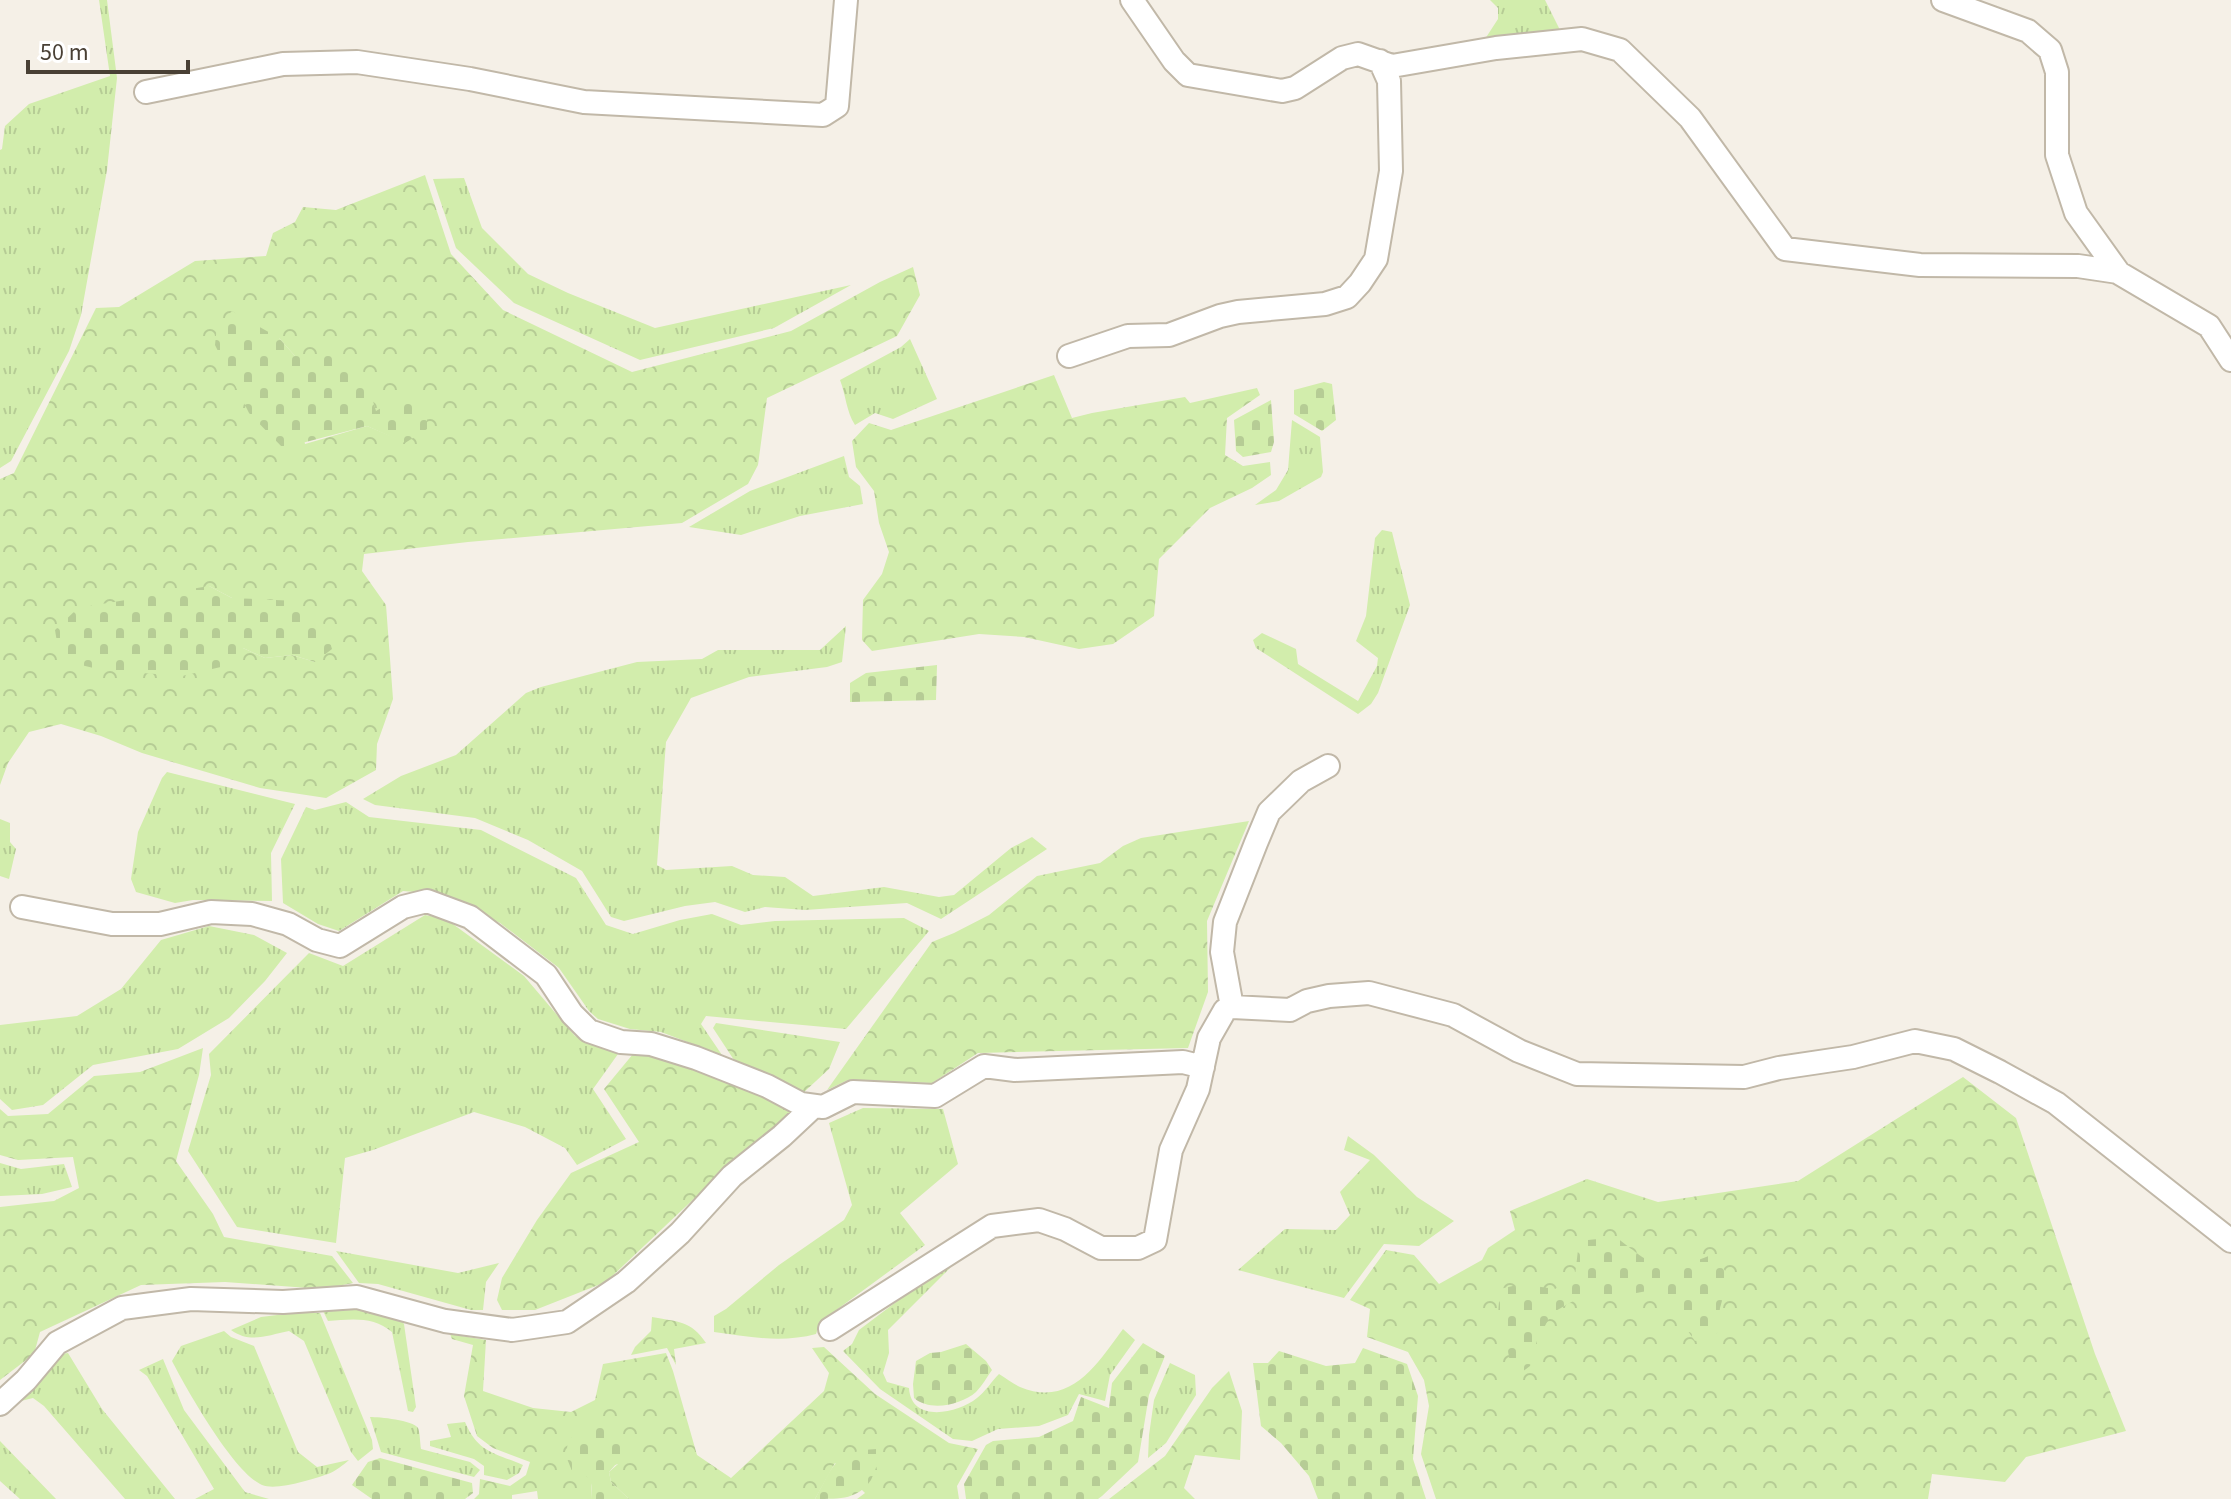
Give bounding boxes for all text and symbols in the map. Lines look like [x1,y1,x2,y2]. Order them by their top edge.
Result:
scale bar [28,24,188,74]
text: 50 m [40,35,89,70]

